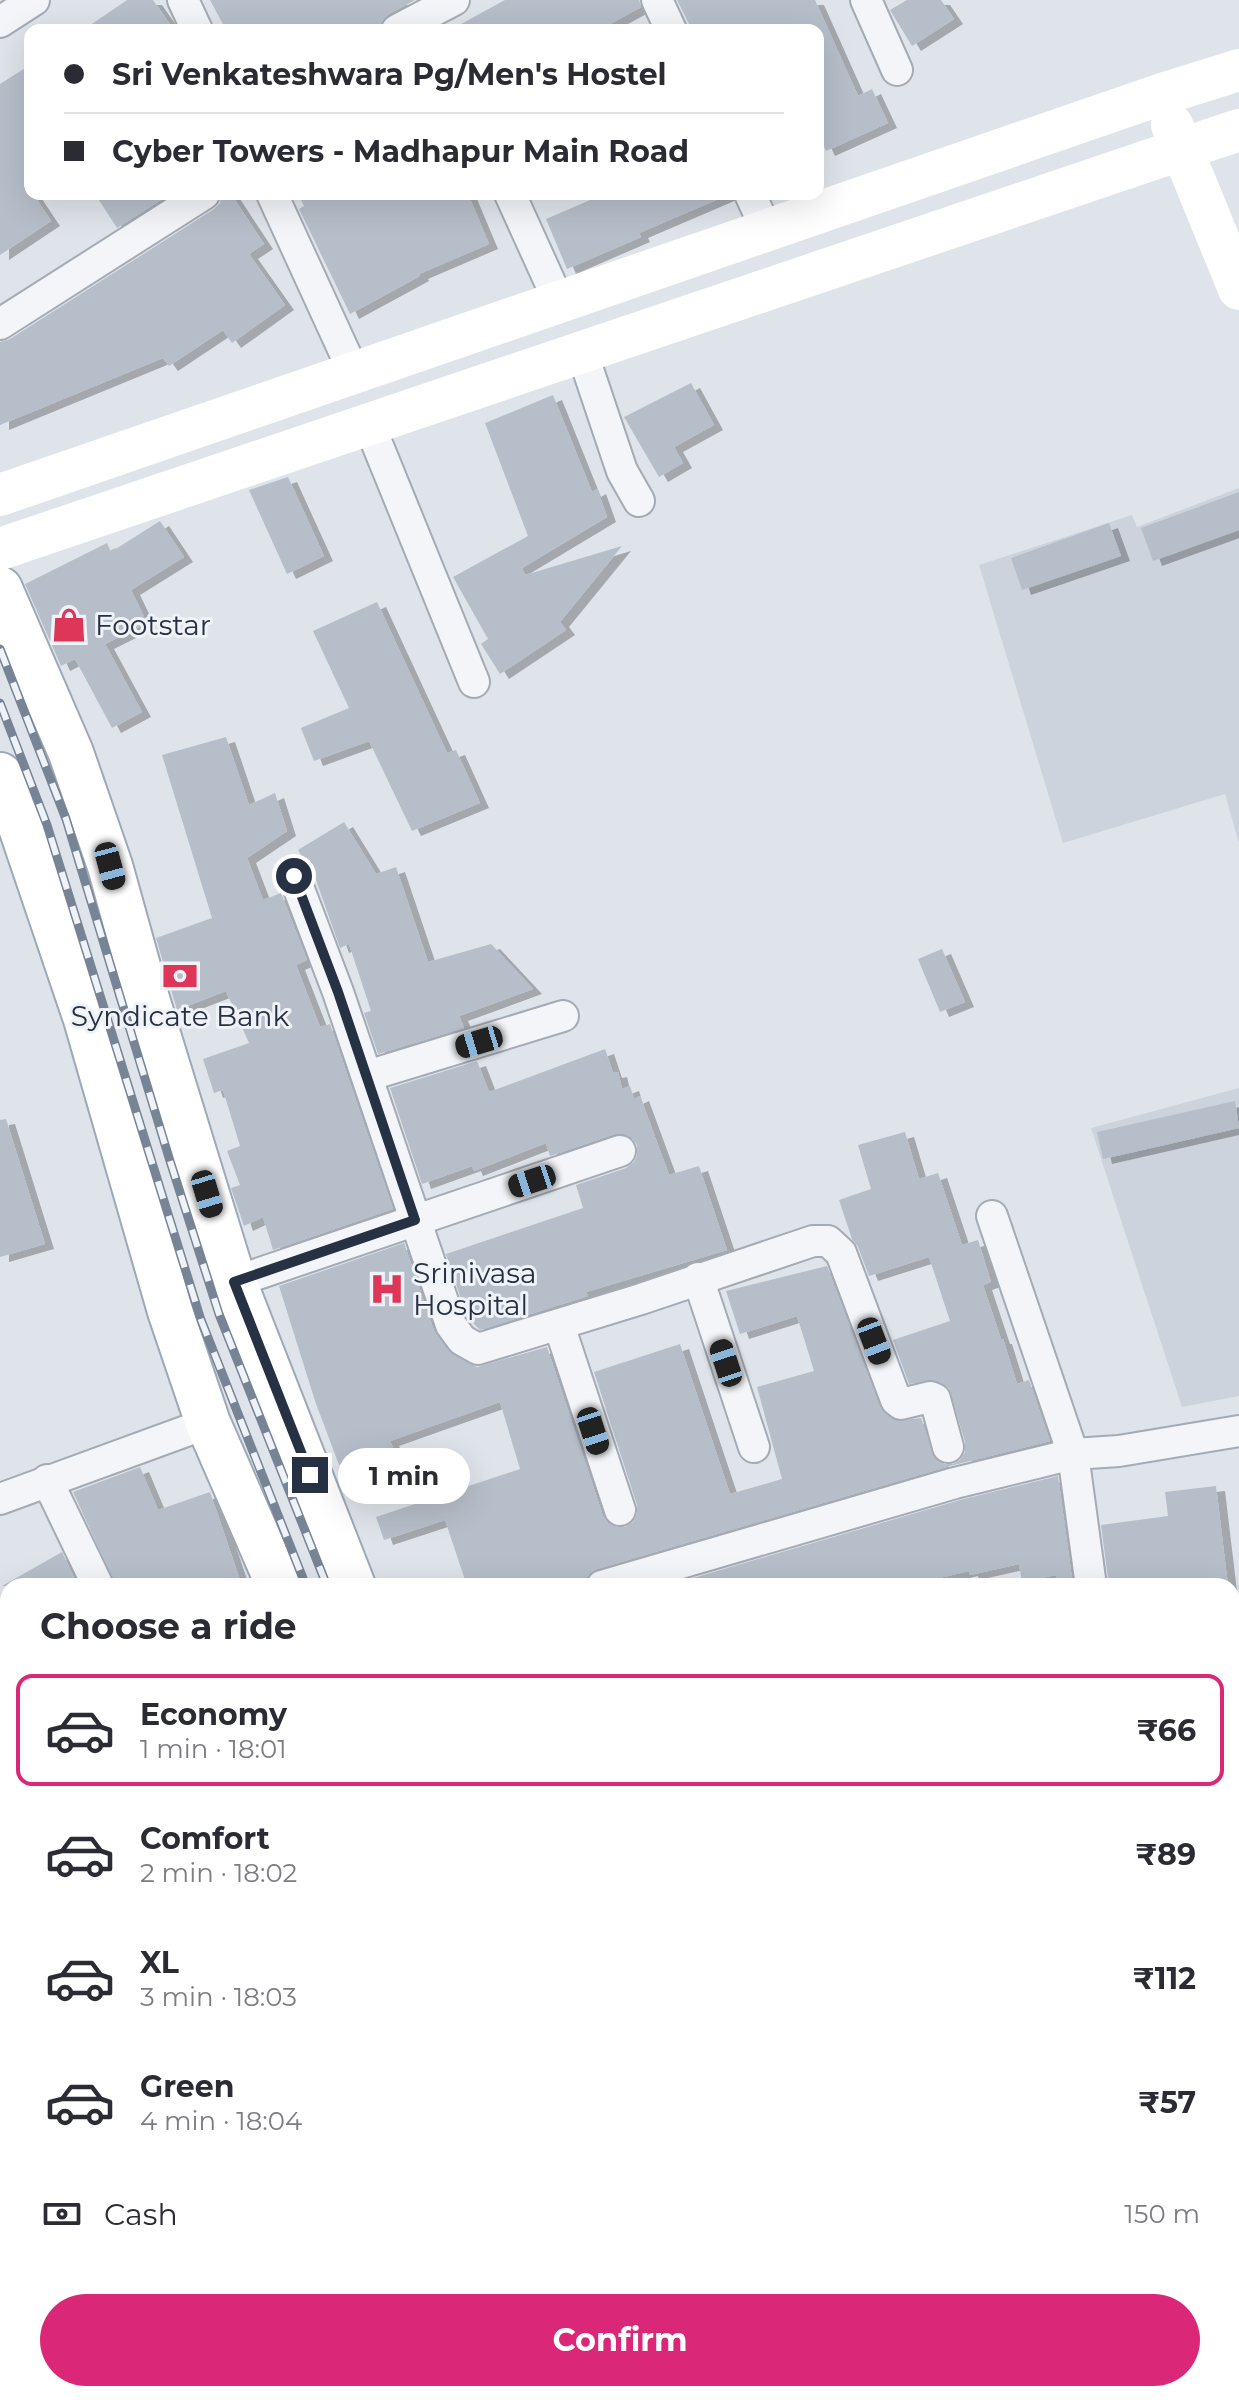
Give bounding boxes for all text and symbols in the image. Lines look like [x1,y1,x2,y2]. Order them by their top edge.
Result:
text: Sri Venkateshwara Pg/Men's Hostel [112,56,667,93]
text: Cyber Towers - Madhapur Main Road [112,133,689,170]
shop icon: Footstar [50,606,88,644]
place label: Footstar [95,608,211,642]
car [92,840,128,892]
route start [276,858,312,894]
bank icon: Syndicate Bank [161,957,199,995]
place label: Syndicate Bank [71,999,290,1033]
car [453,1024,505,1060]
car [505,1162,559,1200]
car [189,1168,225,1220]
place label: Srinivasa Hospital [413,1256,537,1322]
hospital icon: Srinivasa Hospital [368,1270,406,1308]
car [854,1314,894,1368]
car [707,1336,745,1390]
car [574,1404,612,1458]
callout: 1 min [338,1447,470,1503]
route end [292,1457,328,1493]
text: 1 min [369,1460,439,1492]
text: Choose a ride [40,1604,297,1648]
icon: car [44,1694,116,1766]
text: Economy [140,1696,287,1733]
text: ₹66 [1137,1712,1196,1749]
text: 1 min · 18:01 [140,1733,287,1765]
icon: car [44,1818,116,1890]
text: Comfort [140,1820,270,1857]
text: ₹89 [1135,1836,1196,1873]
text: 2 min · 18:02 [140,1857,297,1889]
icon: car [44,1942,116,2014]
text: XL [140,1944,179,1981]
text: ₹112 [1133,1960,1196,1997]
text: 3 min · 18:03 [140,1981,297,2013]
icon: car [44,2066,116,2138]
text: Green [140,2068,234,2105]
text: ₹57 [1138,2084,1196,2121]
text: 4 min · 18:04 [140,2105,302,2137]
icon: cash [40,2192,84,2236]
text: Cash [104,2196,178,2233]
text: 150 m [1124,2198,1200,2230]
button: Confirm [40,2294,1200,2386]

